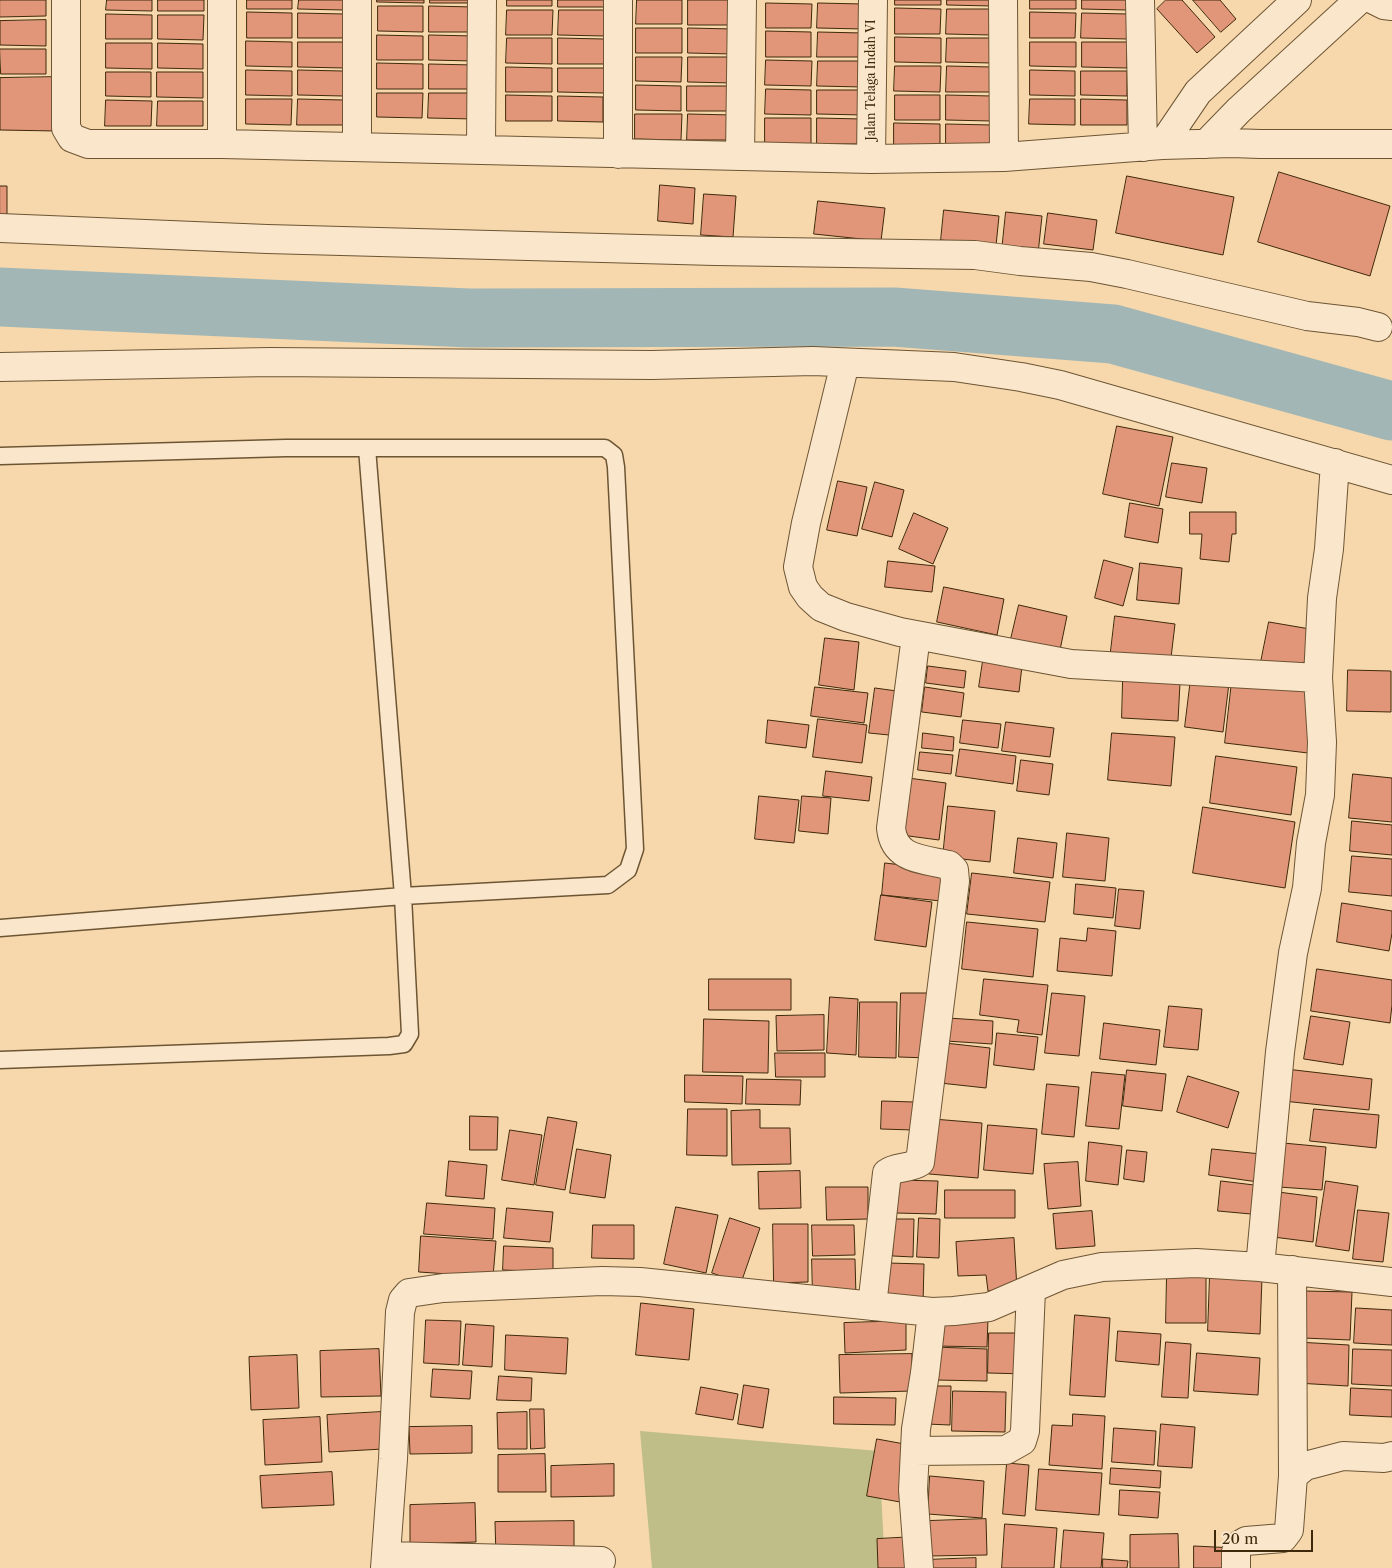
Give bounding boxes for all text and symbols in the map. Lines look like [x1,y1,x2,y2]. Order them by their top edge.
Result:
street label: Jalan Telaga Indah VI [865,20,879,140]
scale bar [1217,1520,1316,1552]
text: 20 m [1222,1529,1258,1548]

